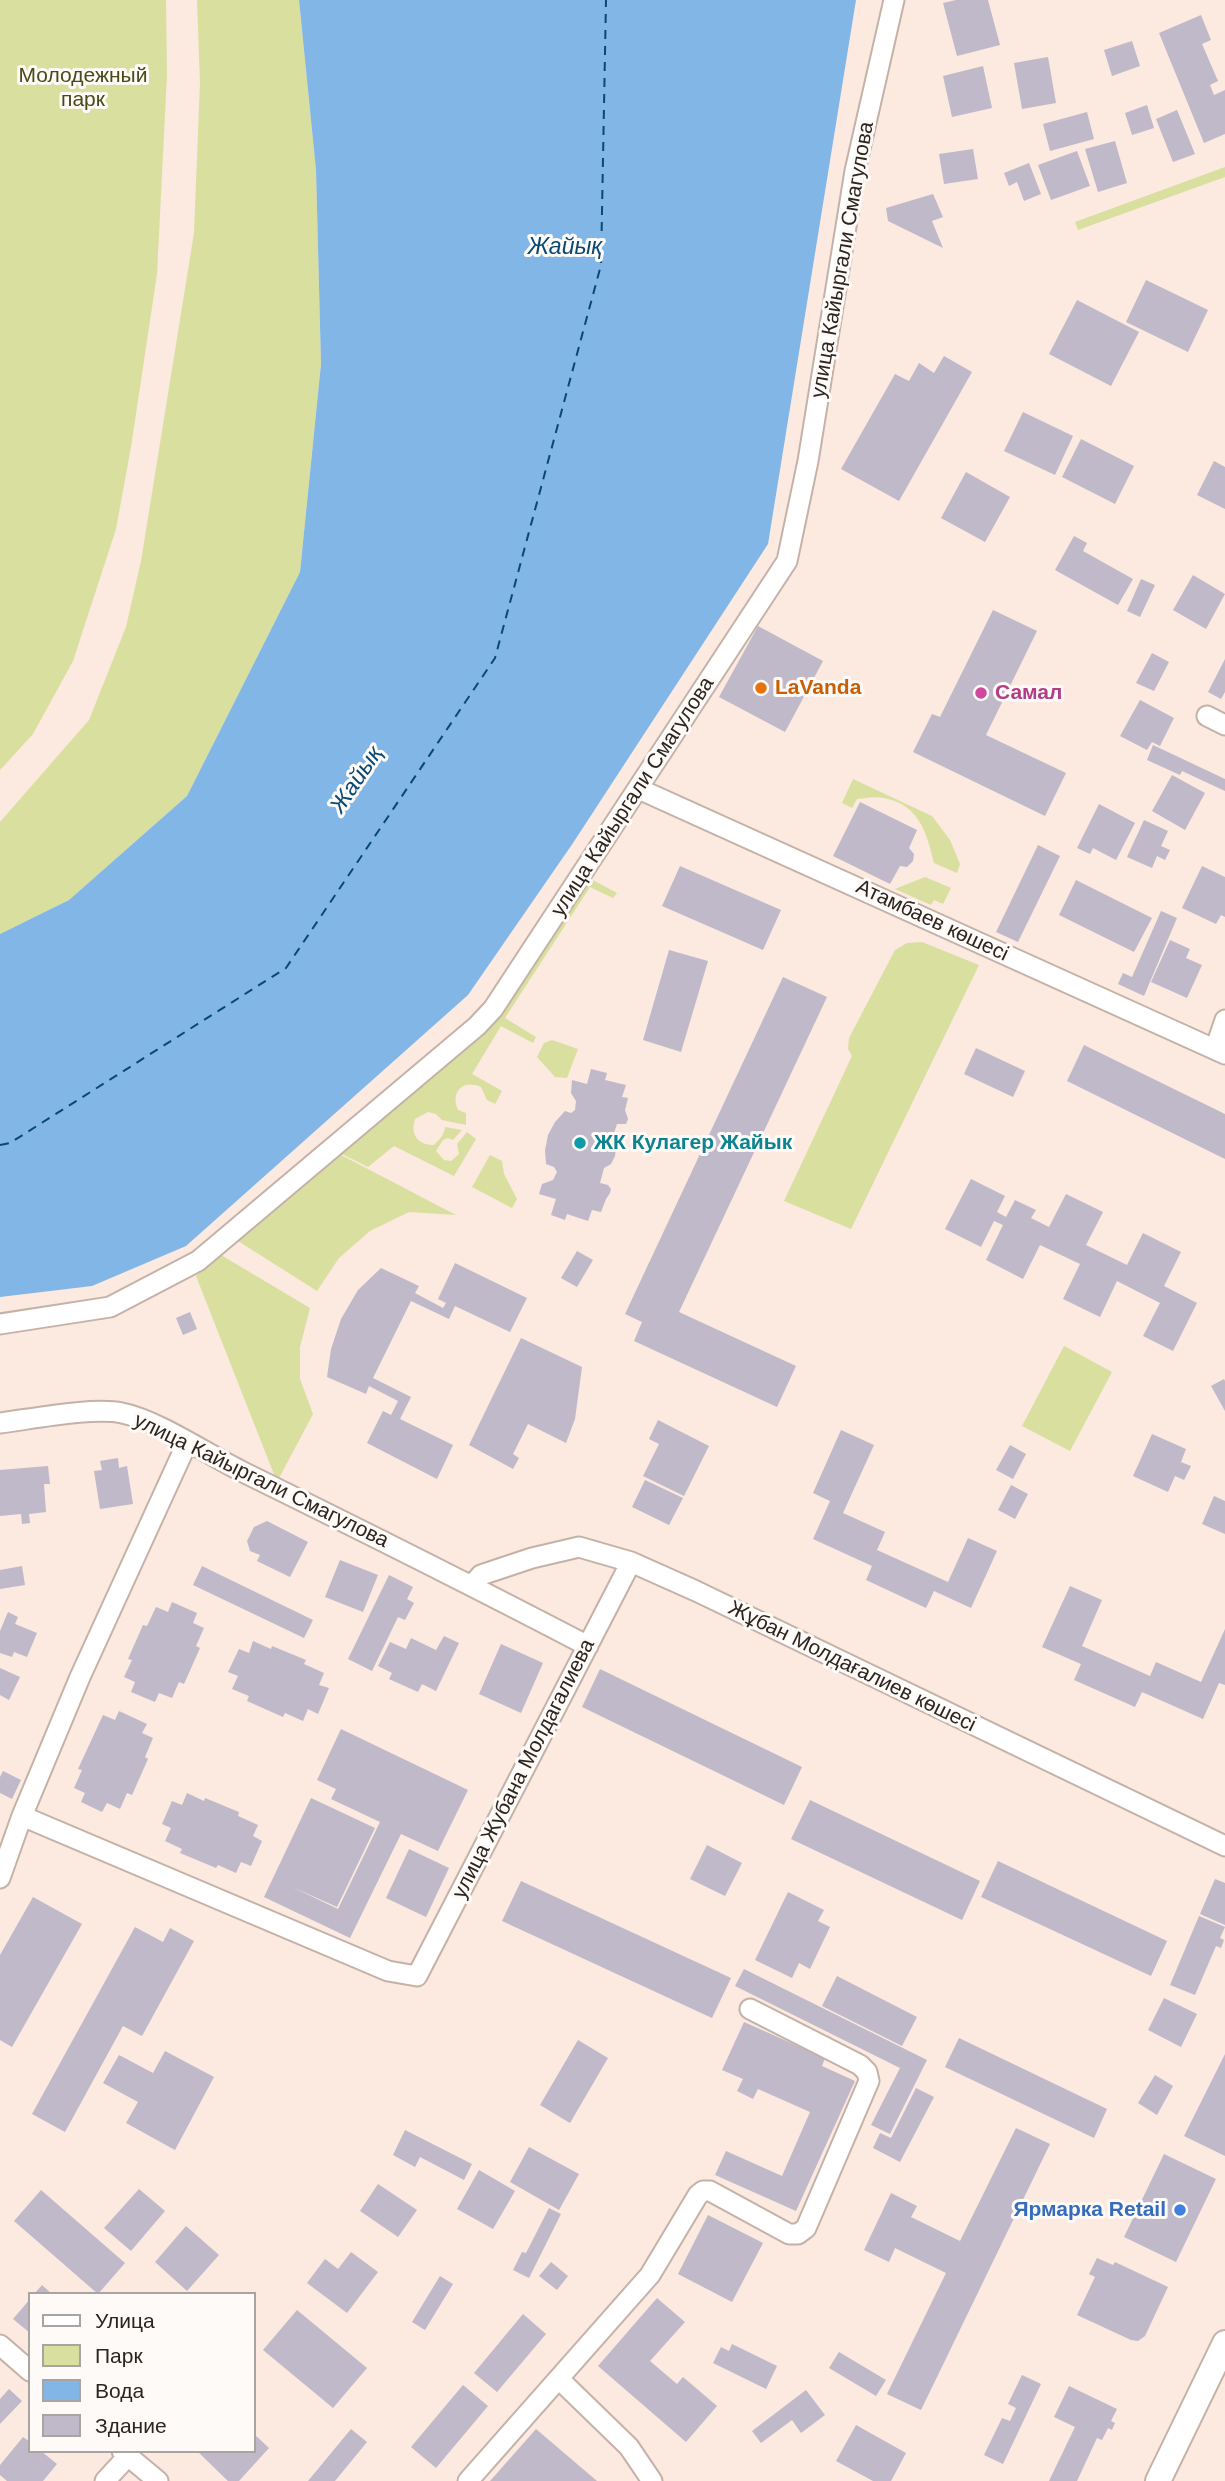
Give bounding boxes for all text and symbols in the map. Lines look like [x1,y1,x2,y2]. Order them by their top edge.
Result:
park label: Молодежный парк [19,63,147,113]
street label: улица Кайыргали Смагулова [806,120,880,400]
water label: Жайық [528,234,602,262]
street label: улица Кайыргали Смагулова [546,673,720,921]
place label: LaVanda [775,675,861,701]
marker: LaVanda [753,680,769,696]
place label: Самал [995,680,1062,706]
marker: Самал [973,685,989,701]
water label: Жайық [325,741,389,819]
street label: Атамбаев көшесі [852,875,1012,967]
place label: ЖК Кулагер Жайык [594,1130,792,1156]
marker: ЖК Кулагер Жайык [572,1135,588,1151]
street label: улица Кайыргали Смагулова [129,1408,393,1554]
street label: Жұбан Молдағалиев көшесі [724,1596,980,1738]
street label: улица Жубана Молдагалиева [447,1635,601,1903]
place label: Ярмарка Retail [1013,2197,1166,2223]
marker: Ярмарка Retail [1172,2202,1188,2218]
legend [28,2292,256,2453]
text: Улица [95,2309,155,2332]
text: Парк [95,2344,143,2367]
text: Вода [95,2379,144,2402]
text: Здание [95,2414,167,2437]

